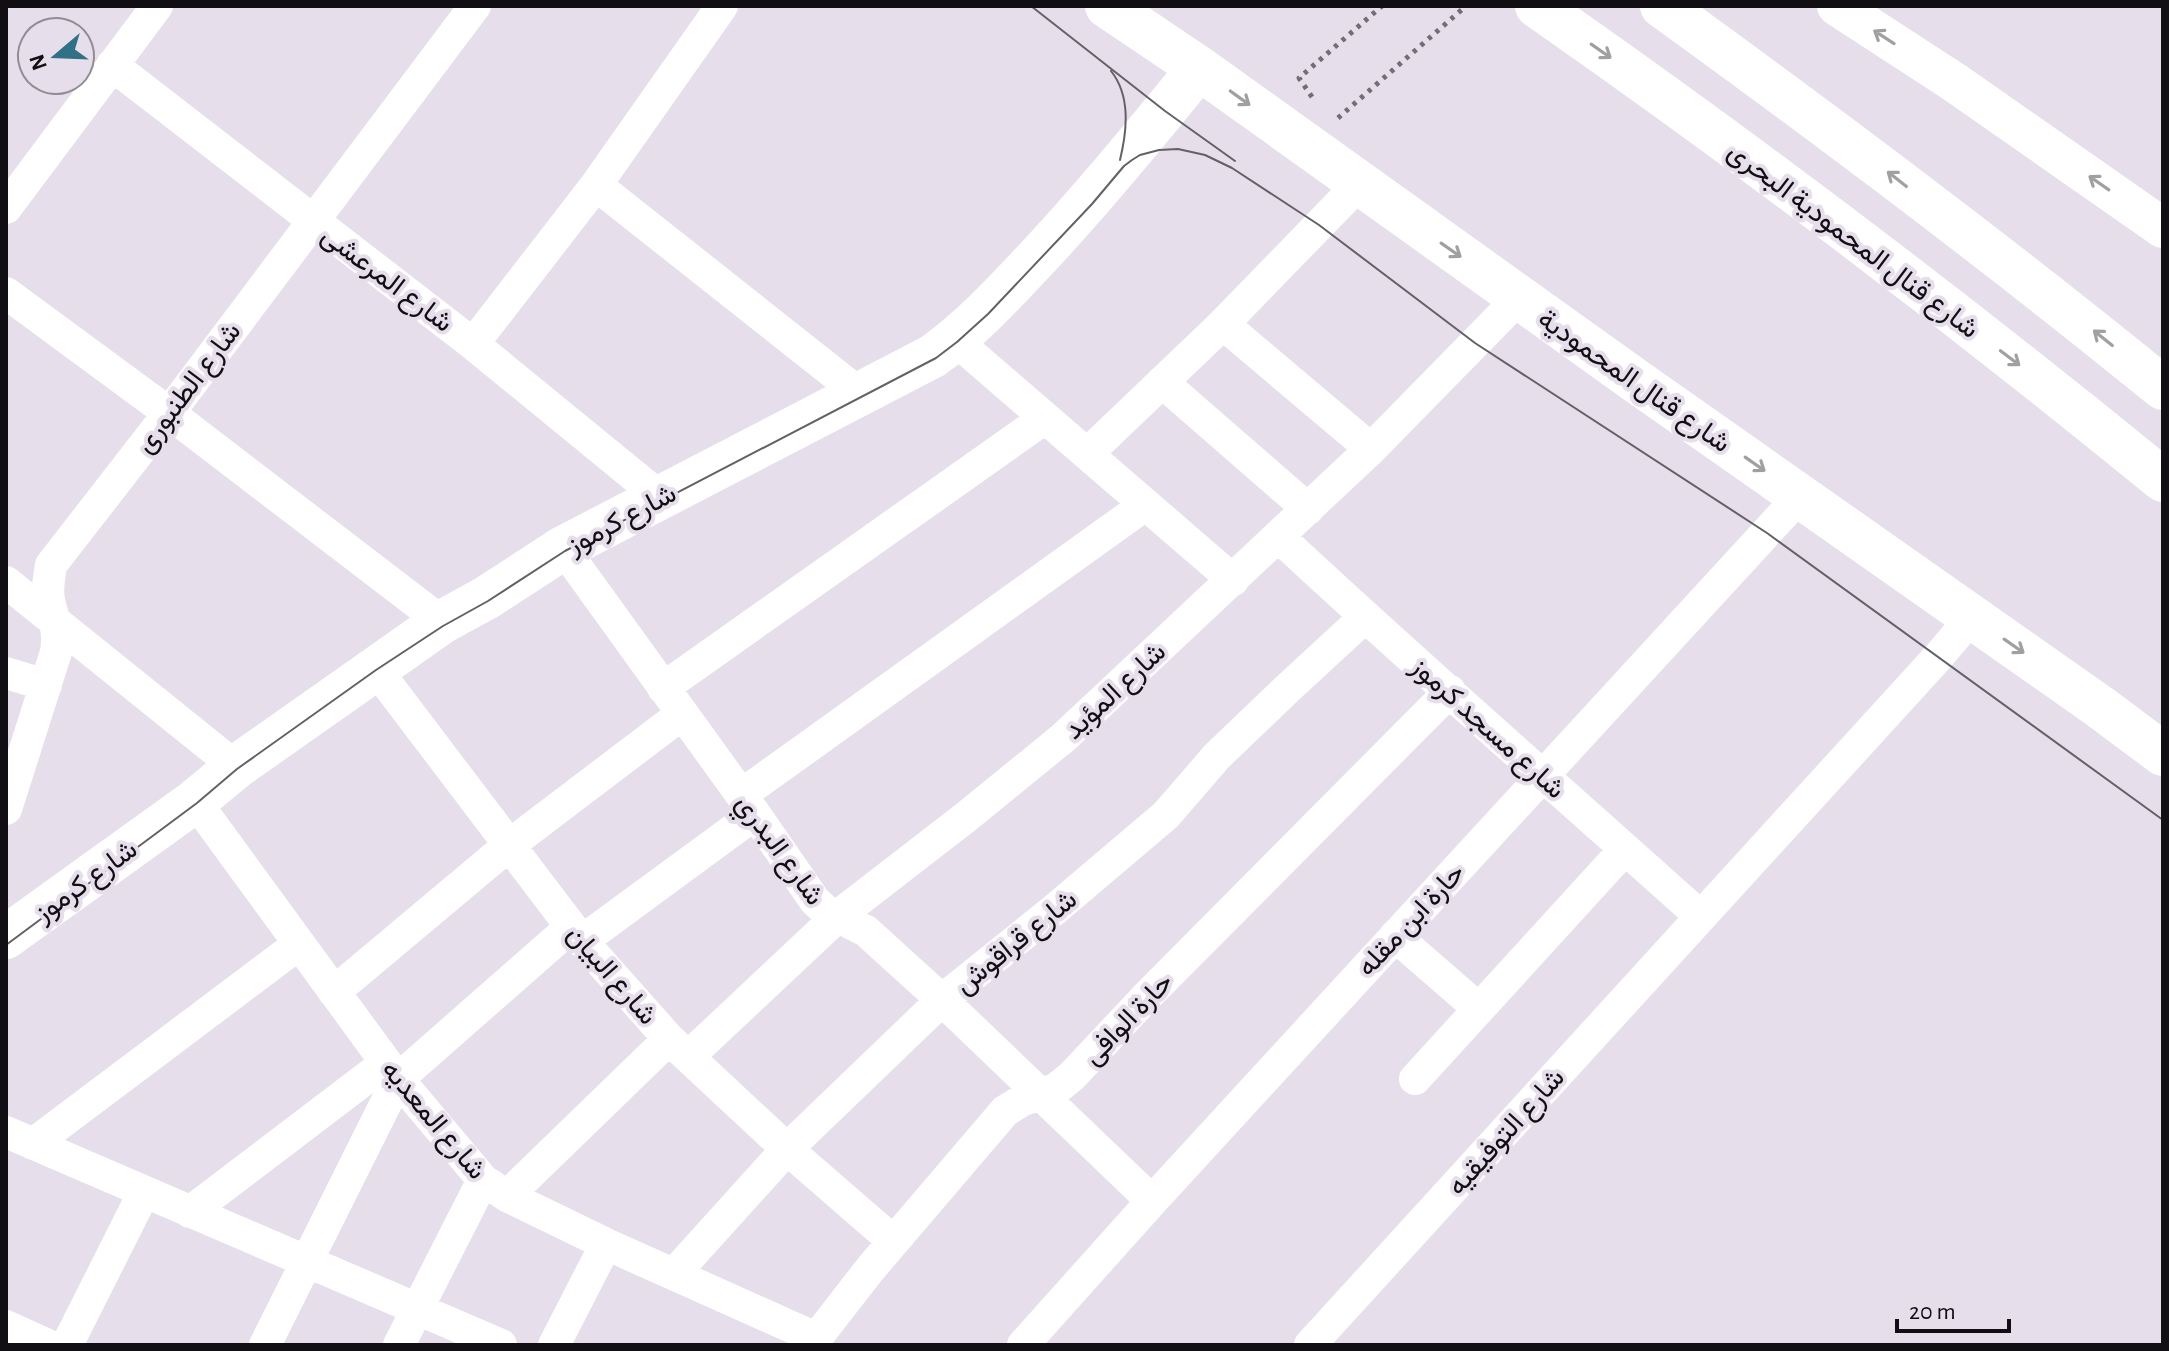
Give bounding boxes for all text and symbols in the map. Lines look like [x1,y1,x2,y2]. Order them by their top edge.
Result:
north arrow [16,16,96,96]
one-way arrow [1874,28,1896,45]
one-way arrow [1590,43,1612,59]
text: N [25,51,51,73]
one-way arrow [1229,89,1250,106]
street label: شارع قنال المحمودية البحرى [1720,137,1984,346]
one-way arrow [1887,170,1908,187]
one-way arrow [2089,175,2111,191]
street label: شارع المرعشى [314,221,458,340]
one-way arrow [1440,241,1462,258]
street label: شارع قنال المحمودية [1531,305,1735,461]
street label: شارع الطنبورى [131,318,249,460]
one-way arrow [2093,329,2113,347]
one-way arrow [1999,350,2020,367]
one-way arrow [1743,456,1765,472]
street label: شارع كرموز [562,479,682,563]
street label: شارع المؤيد [1059,638,1174,747]
one-way arrow [2002,638,2024,654]
street label: شارع مسجد كرموز [1403,652,1570,807]
street label: شارع البدري [724,790,829,915]
street label: شارع كرموز [29,835,144,931]
street label: حارة ابن مقله [1352,859,1472,984]
street label: شارع قراقوش [950,885,1084,1002]
street label: شارع البيان [559,920,662,1032]
street label: حارة الوافى [1078,968,1180,1072]
street label: شارع المعديه [374,1055,491,1187]
street label: شارع التوفيقيه [1443,1064,1573,1203]
scale bar [1897,1283,2009,1333]
text: 20 m [1909,1300,1956,1324]

